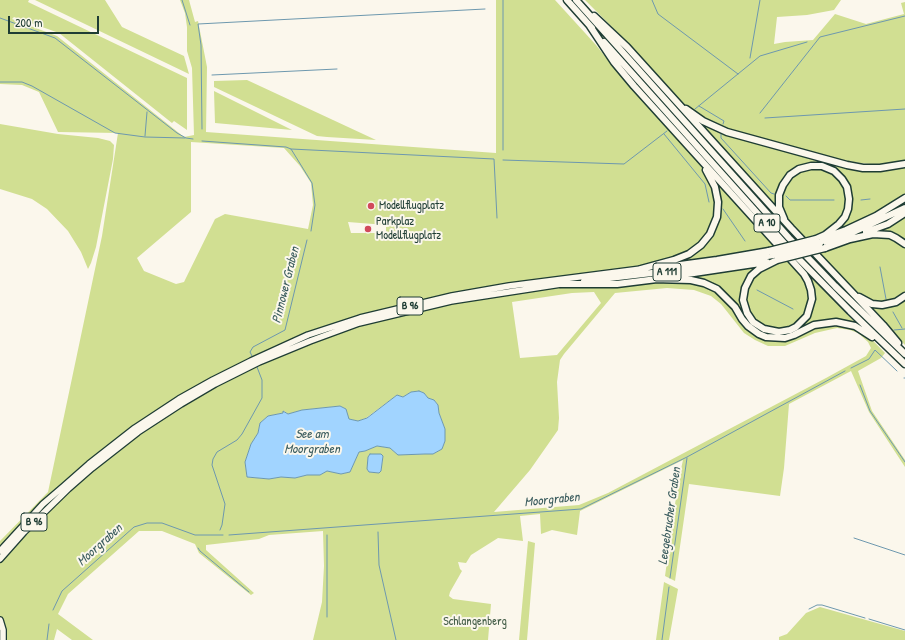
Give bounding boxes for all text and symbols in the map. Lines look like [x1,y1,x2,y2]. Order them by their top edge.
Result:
scale bar [10,8,101,34]
text: 200 m [15,14,42,31]
place label: Modellflugplatz [379,199,444,213]
marker: Modellflugplatz [366,201,376,211]
road number: A 10 [754,214,780,232]
place label: Parkplaz Modellflugplatz [376,215,441,243]
marker: Parkplaz Modellflugplatz [363,224,373,234]
water label: Pinnower Graben [269,245,303,325]
road number: A 111 [653,263,681,281]
road number: B 96 [397,297,423,315]
water label: See am Moorgraben [284,427,340,458]
water label: Leegebrucher Graben [655,466,685,566]
water label: Moorgraben [524,489,580,511]
road number: B 96 [21,513,47,531]
water label: Moorgraben [74,521,126,569]
park label: Schlangenberg [443,615,507,629]

